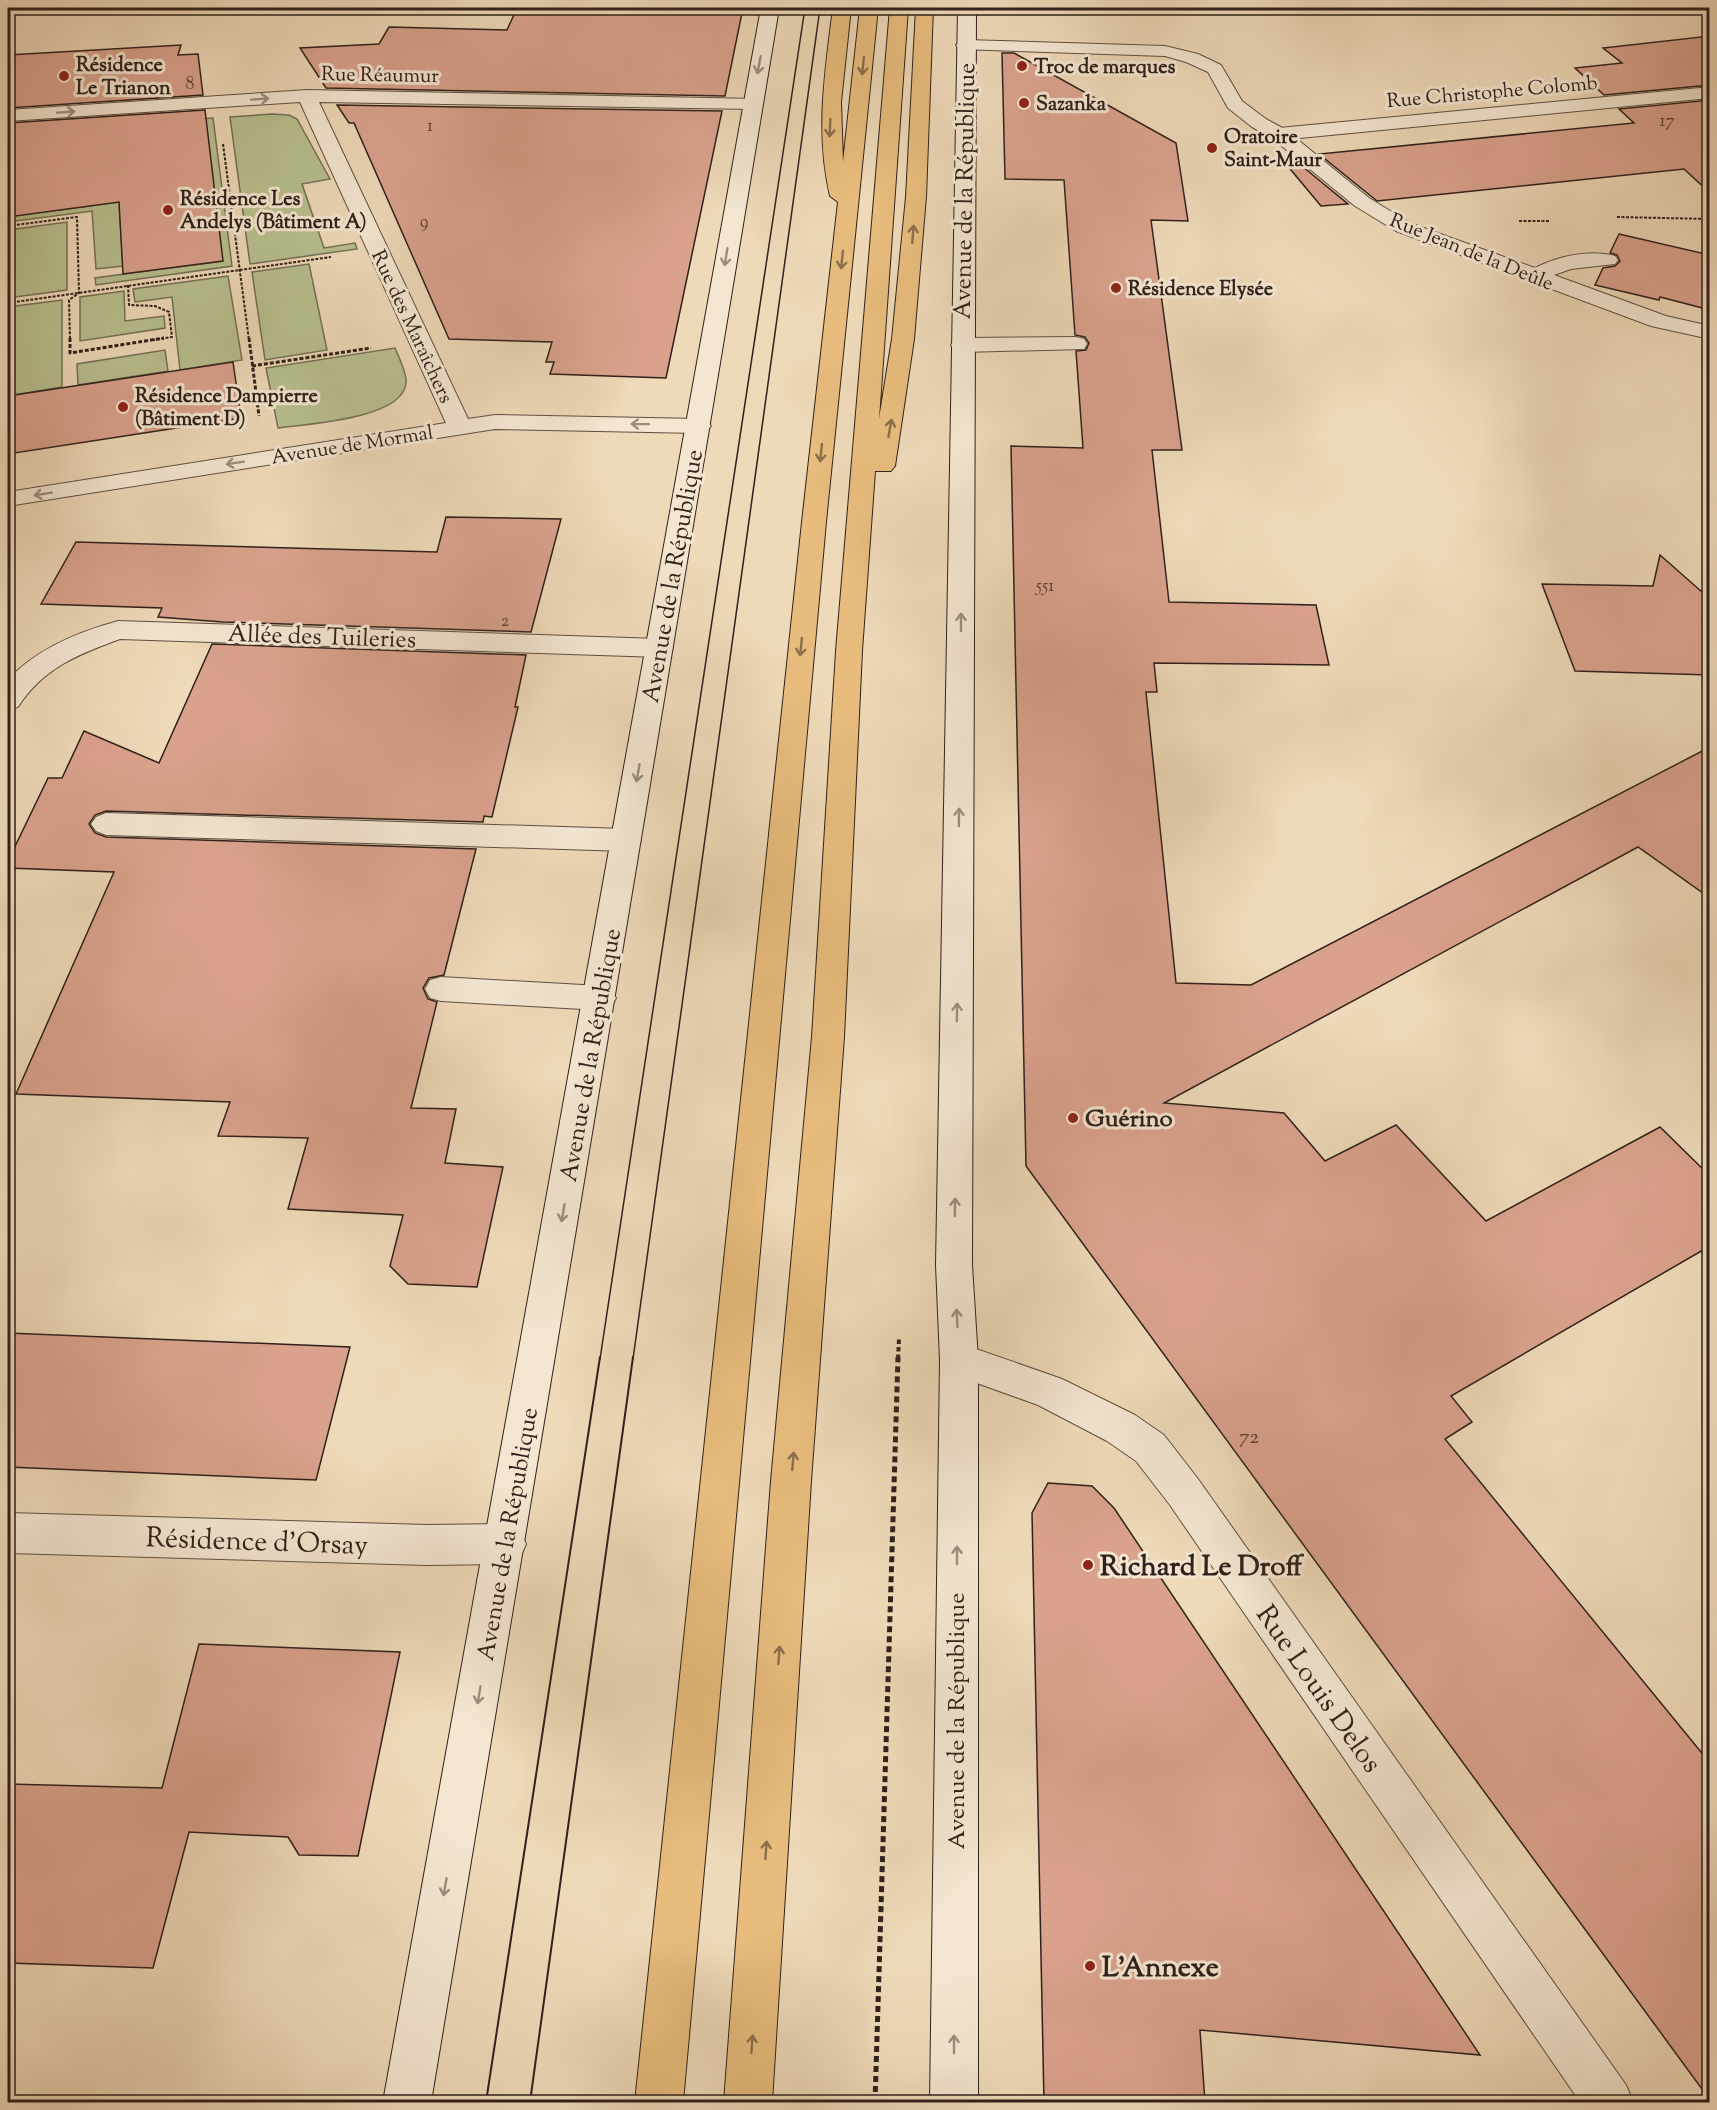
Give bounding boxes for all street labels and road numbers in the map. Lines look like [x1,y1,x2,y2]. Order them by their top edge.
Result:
street label: Rue Réaumur [321,61,440,92]
street label: Avenue de la République [947,62,985,320]
street label: Rue Christophe Colomb [1386,70,1599,117]
street label: Rue Jean de la Deûle [1385,207,1557,299]
street label: Rue des Maraîchers [362,246,459,409]
street label: Avenue de Mormal [269,419,436,474]
street label: Avenue de la République [635,447,713,706]
street label: Allée des Tuileries [227,618,417,658]
street label: Avenue de la République [553,926,631,1185]
street label: Avenue de la République [470,1405,548,1664]
street label: Résidence d'Orsay [145,1519,369,1567]
street label: Avenue de la République [941,1593,975,1849]
street label: Rue Louis Delos [1245,1598,1390,1782]

